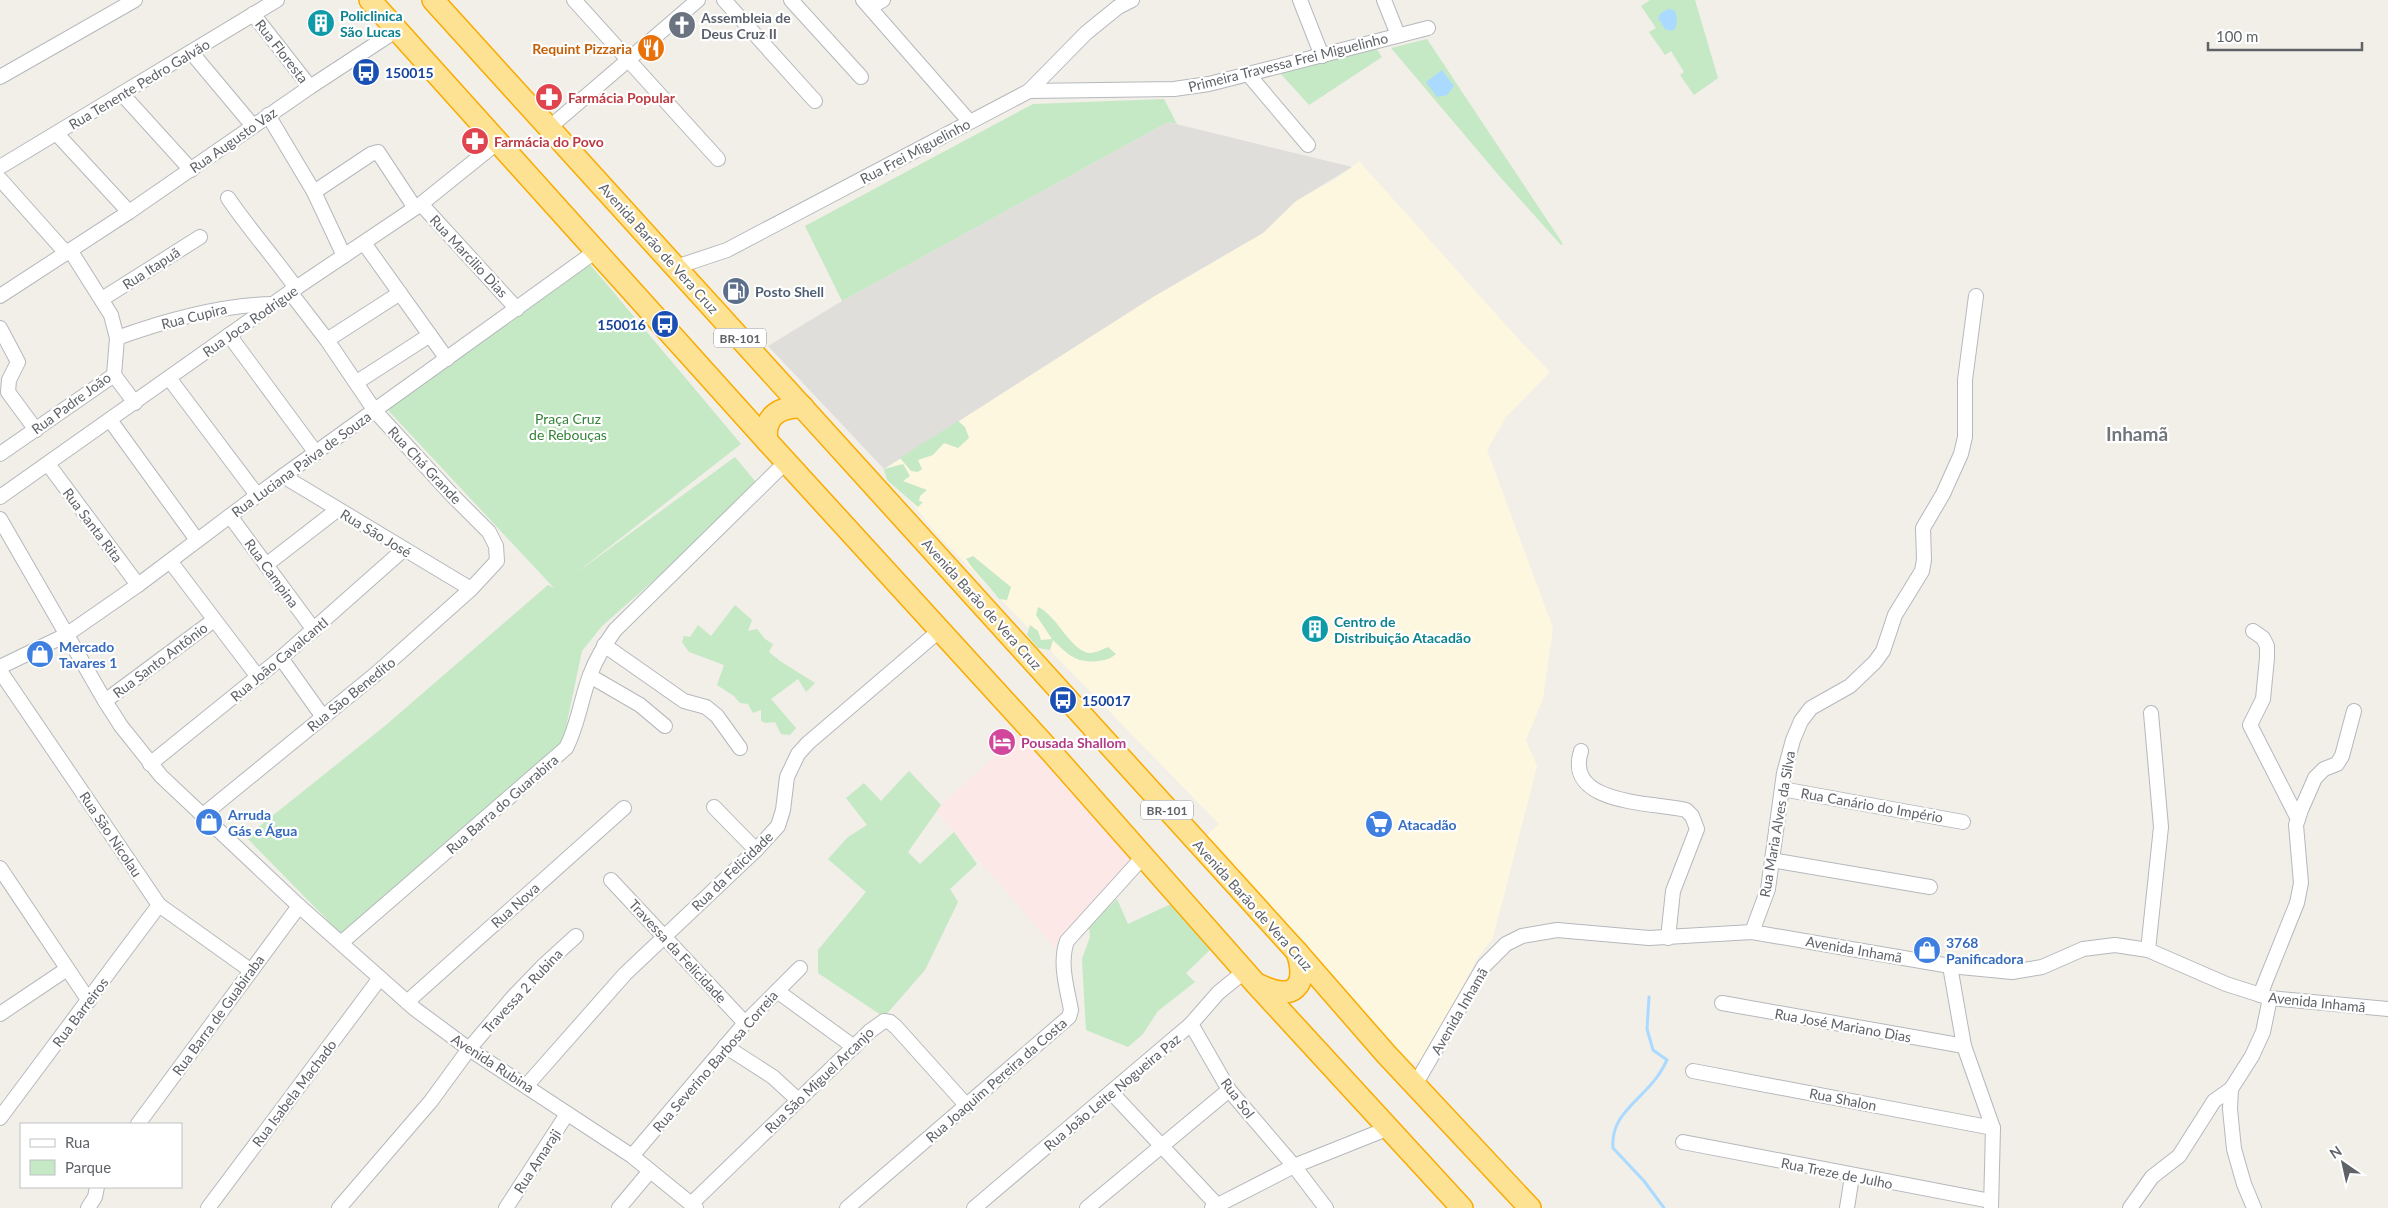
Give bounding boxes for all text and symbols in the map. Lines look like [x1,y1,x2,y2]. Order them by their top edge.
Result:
place label: Policlinica São Lucas [340,7,403,40]
building icon: Policlinica São Lucas [306,8,336,38]
place label: Assembleia de Deus Cruz II [700,9,791,42]
church icon: Assembleia de Deus Cruz II [667,10,697,40]
street label: Rua Floresta [252,16,312,86]
scale bar [2208,20,2362,52]
text: 100 m [2216,27,2258,45]
street label: Primeira Travessa Frei Miguelinho [1186,29,1390,95]
restaurant icon: Requint Pizzaria [636,33,666,63]
street label: Rua Tenente Pedro Galvão [66,35,213,133]
place label: Requint Pizzaria [532,40,632,57]
bus stop icon: 150015 [351,57,381,87]
place label: 150015 [385,64,434,81]
pharmacy icon: Farmácia Popular [534,82,564,112]
place label: Farmácia Popular [568,89,676,106]
street label: Rua Augusto Vaz [186,104,280,176]
street label: Rua Frei Miguelinho [857,115,973,187]
pharmacy icon: Farmácia do Povo [460,126,490,156]
place label: Farmácia do Povo [494,133,604,150]
street label: Avenida Barão de Vera Cruz [596,179,722,317]
street label: Rua Marcilio Dias [426,211,512,301]
street label: Rua Itapuã [119,243,183,293]
fuel station icon: Posto Shell [721,276,751,306]
street label: Rua Joca Rodrigue [199,282,301,360]
place label: Posto Shell [755,283,824,300]
street label: Rua Cupira [159,300,229,332]
bus stop icon: 150016 [650,309,680,339]
place label: 150016 [597,316,646,333]
road number: BR-101 [714,328,766,348]
street label: Rua Padre João [28,369,114,437]
street label: Rua Luciana Paiva de Souza [228,408,374,520]
park label: Praça Cruz de Rebouças [529,410,607,443]
district label: Inhamã [2106,422,2168,445]
street label: Rua Chá Grande [385,423,465,507]
street label: Rua Santa Rita [60,485,126,566]
street label: Rua São José [338,505,414,561]
street label: Rua Campina [241,535,303,611]
street label: Avenida Barão de Vera Cruz [919,535,1045,673]
street label: Rua João CavalcantI [227,613,331,705]
place label: Centro de Distribuição Atacadão [1334,613,1471,646]
building icon: Centro de Distribuição Atacadão [1300,614,1330,644]
street label: Rua Santo Antônio [109,619,211,701]
place label: Mercado Tavares 1 [59,638,117,671]
shop icon: Mercado Tavares 1 [25,639,55,669]
street label: Rua São Benedito [303,653,399,735]
bus stop icon: 150017 [1048,685,1078,715]
place label: 150017 [1082,692,1131,709]
hotel icon: Pousada Shallom [987,727,1017,757]
place label: Pousada Shallom [1021,734,1126,751]
street label: Rua Maria Alves da Silva [1756,749,1798,899]
street label: Rua Barra do Guarabira [443,751,561,857]
street label: Rua Canário do Império [1800,784,1945,826]
street label: Rua São Nicolau [76,788,146,880]
road number: BR-101 [1141,800,1193,820]
place label: Arruda Gás e Água [227,806,297,839]
shop icon: Arruda Gás e Água [194,807,224,837]
supermarket icon: Atacadão [1364,809,1394,839]
place label: Atacadão [1397,816,1457,833]
street label: Rua da Felicidade [688,828,776,914]
street label: Avenida Barão de Vera Cruz [1190,836,1316,974]
street label: Rua Nova [487,879,543,931]
street label: Travessa da Felicidade [626,896,730,1006]
street label: Avenida Inhamã [1804,932,1904,966]
place label: 3768 Panificadora [1946,934,2024,967]
shop icon: 3768 Panificadora [1912,935,1942,965]
street label: Travessa 2 Rubina [478,945,566,1037]
street label: Rua Barra de Guabiraba [169,951,268,1079]
street label: Avenida Inhamã [1427,964,1491,1058]
street label: Rua Barreiros [48,974,112,1050]
street label: Rua Severino Barbosa Correia [649,987,781,1135]
street label: Avenida Inhamã [2267,988,2367,1016]
street label: Rua José Mariano Dias [1773,1005,1913,1045]
street label: Rua Joaquim Pereira da Costa [922,1014,1070,1146]
street label: Rua São Miguel Arcanjo [761,1023,877,1136]
street label: Avenida Rubina [448,1030,538,1096]
street label: Rua João Leite Nogueira Paz [1040,1030,1184,1154]
street label: Rua Isabela Machado [248,1036,340,1150]
street label: Rua Sol [1217,1075,1259,1121]
street label: Rua Shalon [1808,1084,1878,1114]
legend [20,1123,182,1188]
street label: Rua Amaraji [510,1126,564,1196]
text: Rua [65,1133,90,1151]
north arrow [2318,1138,2368,1188]
text: N [2326,1142,2345,1162]
street label: Rua Treze de Julho [1780,1154,1894,1192]
text: Parque [65,1158,111,1176]

